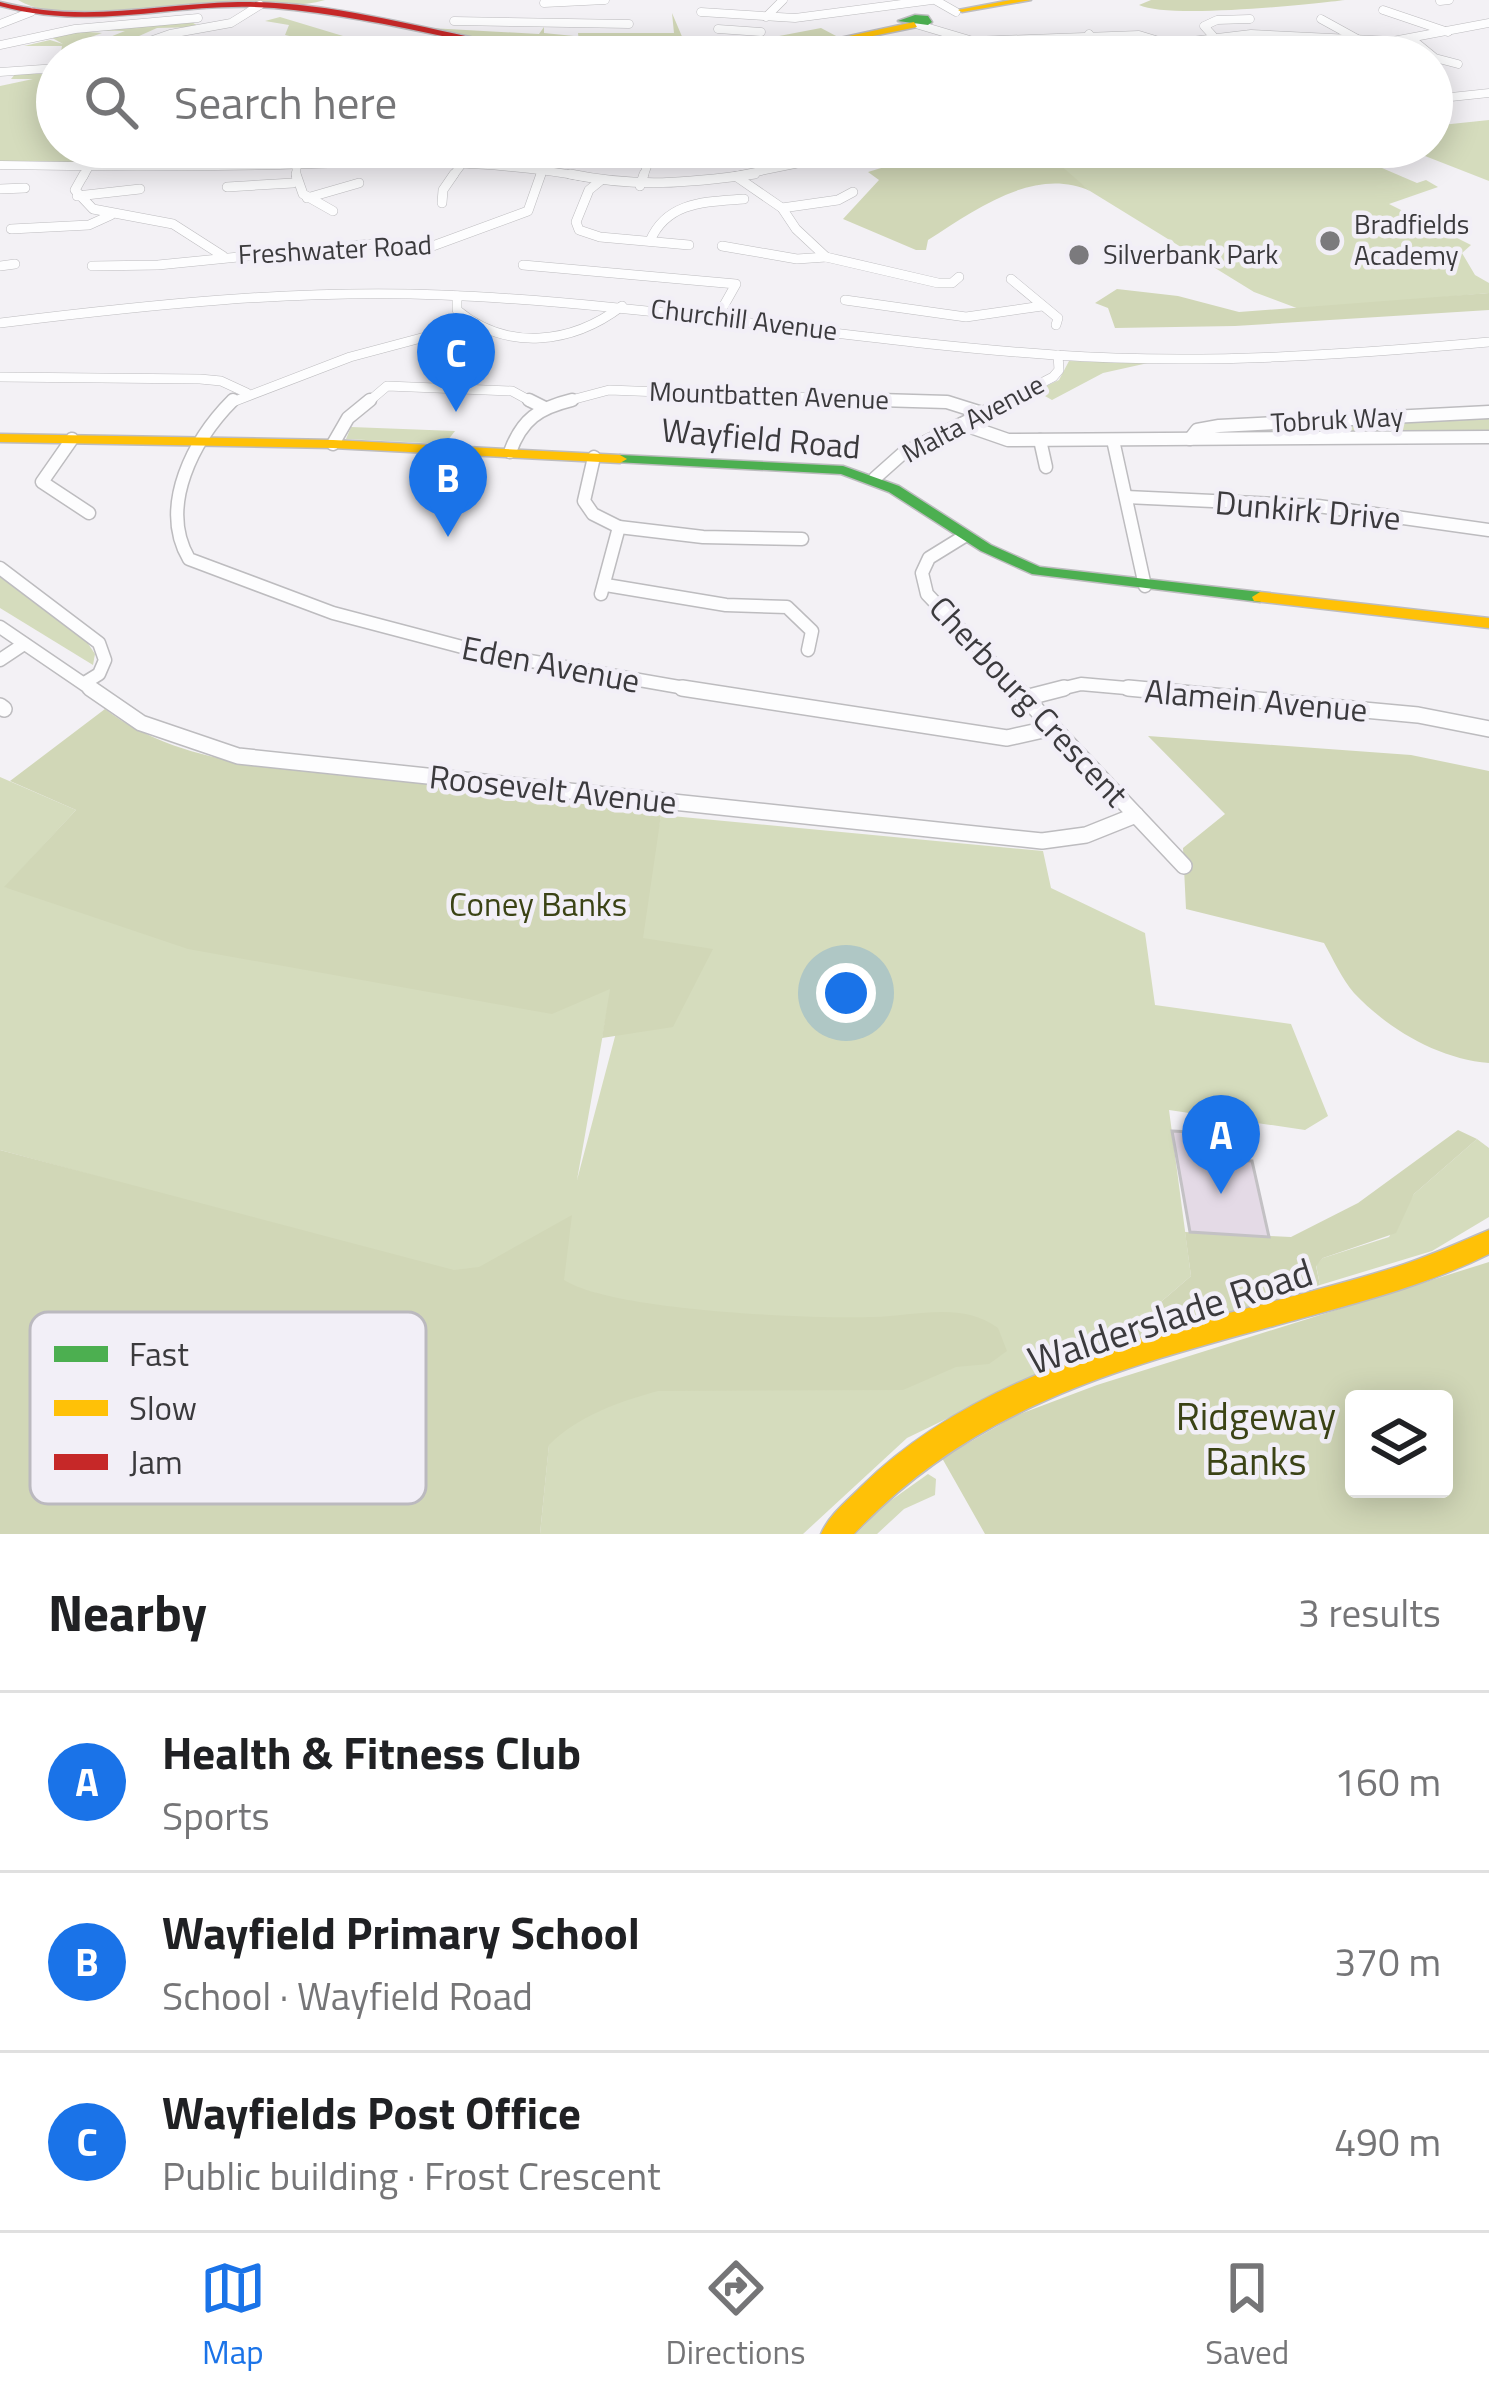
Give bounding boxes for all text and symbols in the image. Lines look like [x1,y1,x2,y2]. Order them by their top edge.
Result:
search box [36,36,1453,168]
text: Search here [174,68,397,136]
icon: search [78,69,144,135]
place label: Bradfields Academy [1354,203,1469,275]
street label: Freshwater Road [237,223,433,274]
marker: Bradfields Academy [1317,228,1343,254]
place label: Silverbank Park [1103,233,1278,274]
marker: Silverbank Park [1066,242,1092,268]
street label: Churchill Avenue [649,287,840,350]
pin: C [417,313,495,412]
street label: Malta Avenue [894,363,1051,472]
street label: Mountbatten Avenue [648,370,890,419]
street label: Tobruk Way [1270,395,1404,442]
street label: Wayfield Road [659,404,863,472]
pin: B [409,438,487,537]
street label: Dunkirk Drive [1213,477,1403,543]
street label: Cherbourg Crescent [918,584,1140,818]
street label: Eden Avenue [458,622,644,706]
street label: Alamein Avenue [1142,665,1370,735]
street label: Roosevelt Avenue [427,751,679,827]
park label: Coney Banks [449,879,627,929]
your location [816,963,876,1023]
pin: A [1182,1095,1260,1194]
street label: Walderslade Road [1020,1242,1320,1389]
legend [30,1312,426,1504]
text: Fast [129,1329,189,1379]
text: Slow [129,1383,197,1433]
park label: Ridgeway Banks [1176,1386,1336,1490]
map controls [1345,1390,1453,1498]
button: layers [1345,1390,1453,1498]
text: Jam [129,1437,183,1487]
text: Nearby [48,1573,207,1651]
text: 3 results [1298,1583,1441,1642]
text: Health & Fitness Club [162,1718,581,1786]
text: A [75,1752,99,1811]
text: 160 m [1334,1752,1441,1811]
text: Sports [162,1786,270,1845]
text: Wayfield Primary School [162,1898,640,1966]
text: B [75,1932,99,1991]
text: 370 m [1334,1932,1441,1991]
text: School · Wayfield Road [162,1966,533,2025]
text: Wayfields Post Office [162,2078,581,2146]
text: C [76,2112,98,2171]
text: 490 m [1334,2112,1441,2171]
text: Public building · Frost Crescent [162,2146,661,2205]
tab: Map [200,2255,266,2377]
tab: Directions [666,2255,805,2377]
tab: Saved [1205,2255,1289,2377]

